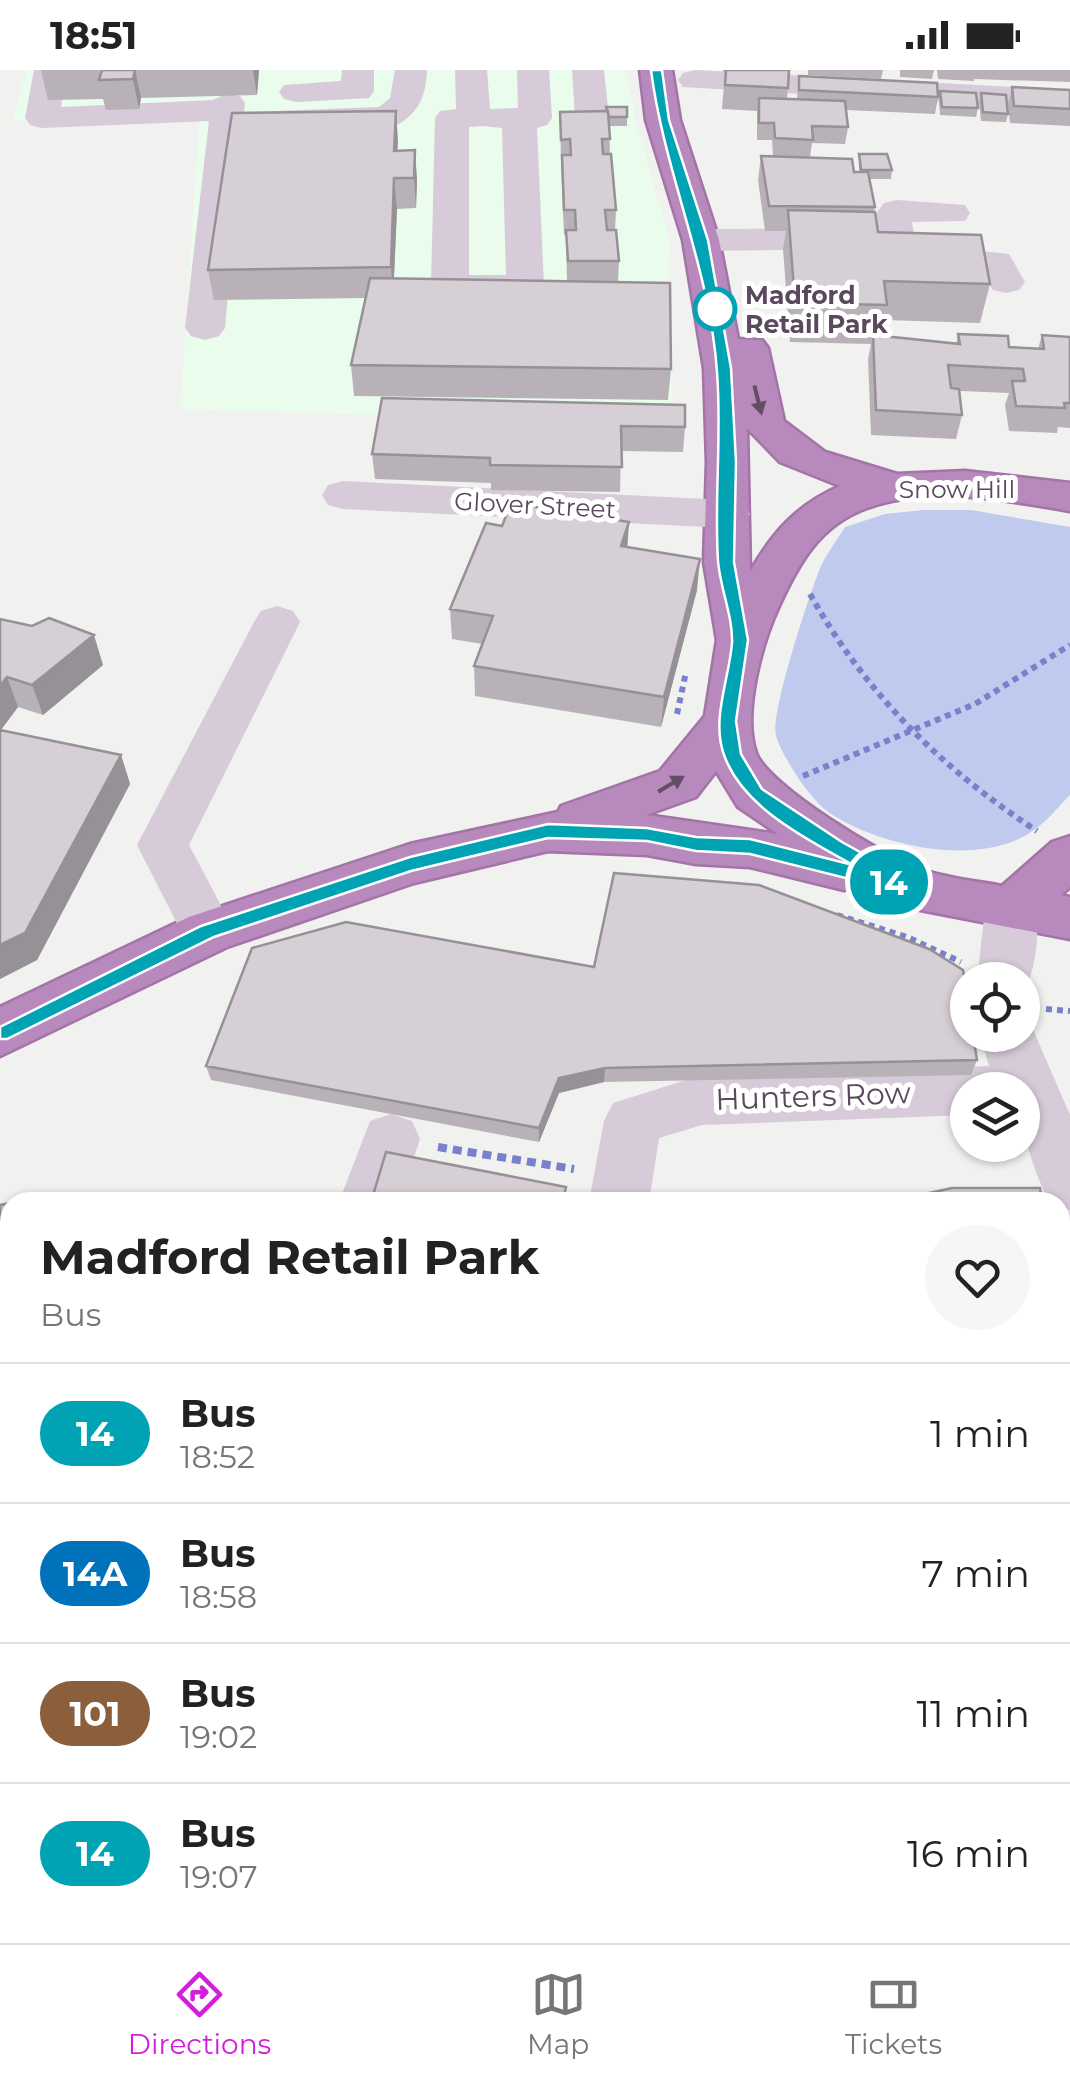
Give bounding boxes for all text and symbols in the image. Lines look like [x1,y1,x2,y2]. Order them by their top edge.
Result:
text: 18:51 [50,12,137,59]
place label: Madford Retail Park [745,280,888,339]
marker: Madford Retail Park [694,288,736,330]
one-way arrow [751,384,766,415]
street label: Snow Hill [899,474,1015,504]
street label: Glover Street [453,486,617,524]
one-way arrow [657,775,684,794]
line badge: 14 [844,850,934,914]
text: 14 [870,861,908,904]
map controls [950,962,1040,1162]
button: locate [950,962,1040,1052]
button: layers [950,1072,1040,1162]
street label: Hunters Row [715,1074,912,1118]
button: heart [925,1225,1030,1330]
text: Madford Retail Park [40,1228,539,1286]
text: Bus [40,1295,101,1334]
text: Bus [180,1390,255,1437]
text: 1 min [930,1410,1030,1457]
text: 14 [76,1412,114,1455]
text: 18:52 [180,1437,255,1476]
text: Bus [180,1530,255,1577]
text: 7 min [921,1550,1030,1597]
text: 14A [63,1552,127,1595]
text: 18:58 [180,1577,257,1616]
text: Bus [180,1670,255,1717]
text: 11 min [916,1690,1030,1737]
text: 101 [69,1692,121,1735]
text: 19:02 [180,1717,257,1756]
text: Bus [180,1810,255,1857]
text: 16 min [907,1830,1030,1877]
text: 14 [76,1832,114,1875]
text: 19:07 [180,1857,258,1896]
tab: Directions [128,1967,271,2061]
tab: Map [527,1967,589,2061]
tab: Tickets [845,1967,942,2061]

